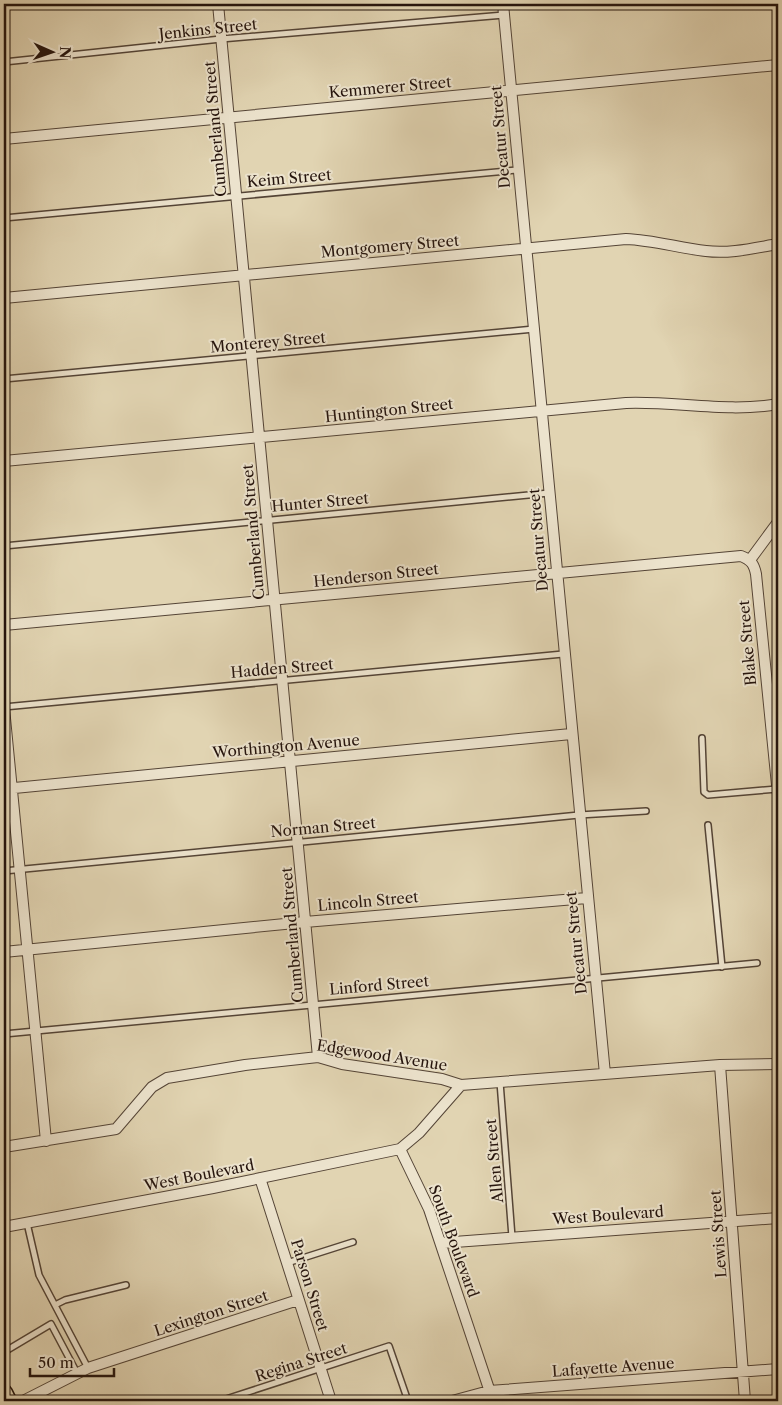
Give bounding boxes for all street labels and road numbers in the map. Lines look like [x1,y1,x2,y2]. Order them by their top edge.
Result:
street label: Jenkins Street [156,14,259,44]
street label: Cumberland Street [200,60,230,198]
street label: Kemmerer Street [328,72,453,102]
street label: Decatur Street [486,84,514,189]
street label: Keim Street [246,165,333,191]
street label: Montgomery Street [320,230,461,262]
street label: Monterey Street [210,327,327,357]
street label: Huntington Street [324,394,455,426]
street label: Cumberland Street [238,463,268,601]
street label: Decatur Street [524,487,552,592]
street label: Hunter Street [271,488,370,516]
street label: Henderson Street [312,559,440,591]
street label: Blake Street [734,599,760,687]
street label: Hadden Street [230,654,335,682]
street label: Worthington Avenue [211,730,360,762]
street label: Norman Street [270,813,377,841]
street label: Cumberland Street [277,866,307,1004]
street label: Lincoln Street [317,887,420,915]
street label: Decatur Street [561,890,591,995]
street label: Linford Street [328,971,430,999]
street label: Edgewood Avenue [315,1035,449,1075]
street label: Allen Street [481,1117,507,1205]
street label: West Boulevard [141,1155,256,1195]
street label: South Boulevard [425,1182,483,1300]
street label: Lewis Street [705,1189,731,1279]
street label: West Boulevard [551,1202,664,1228]
street label: Parson Street [287,1237,333,1334]
street label: Lexington Street [152,1285,271,1340]
street label: Regina Street [253,1338,350,1386]
street label: Lafayette Avenue [551,1353,675,1381]

